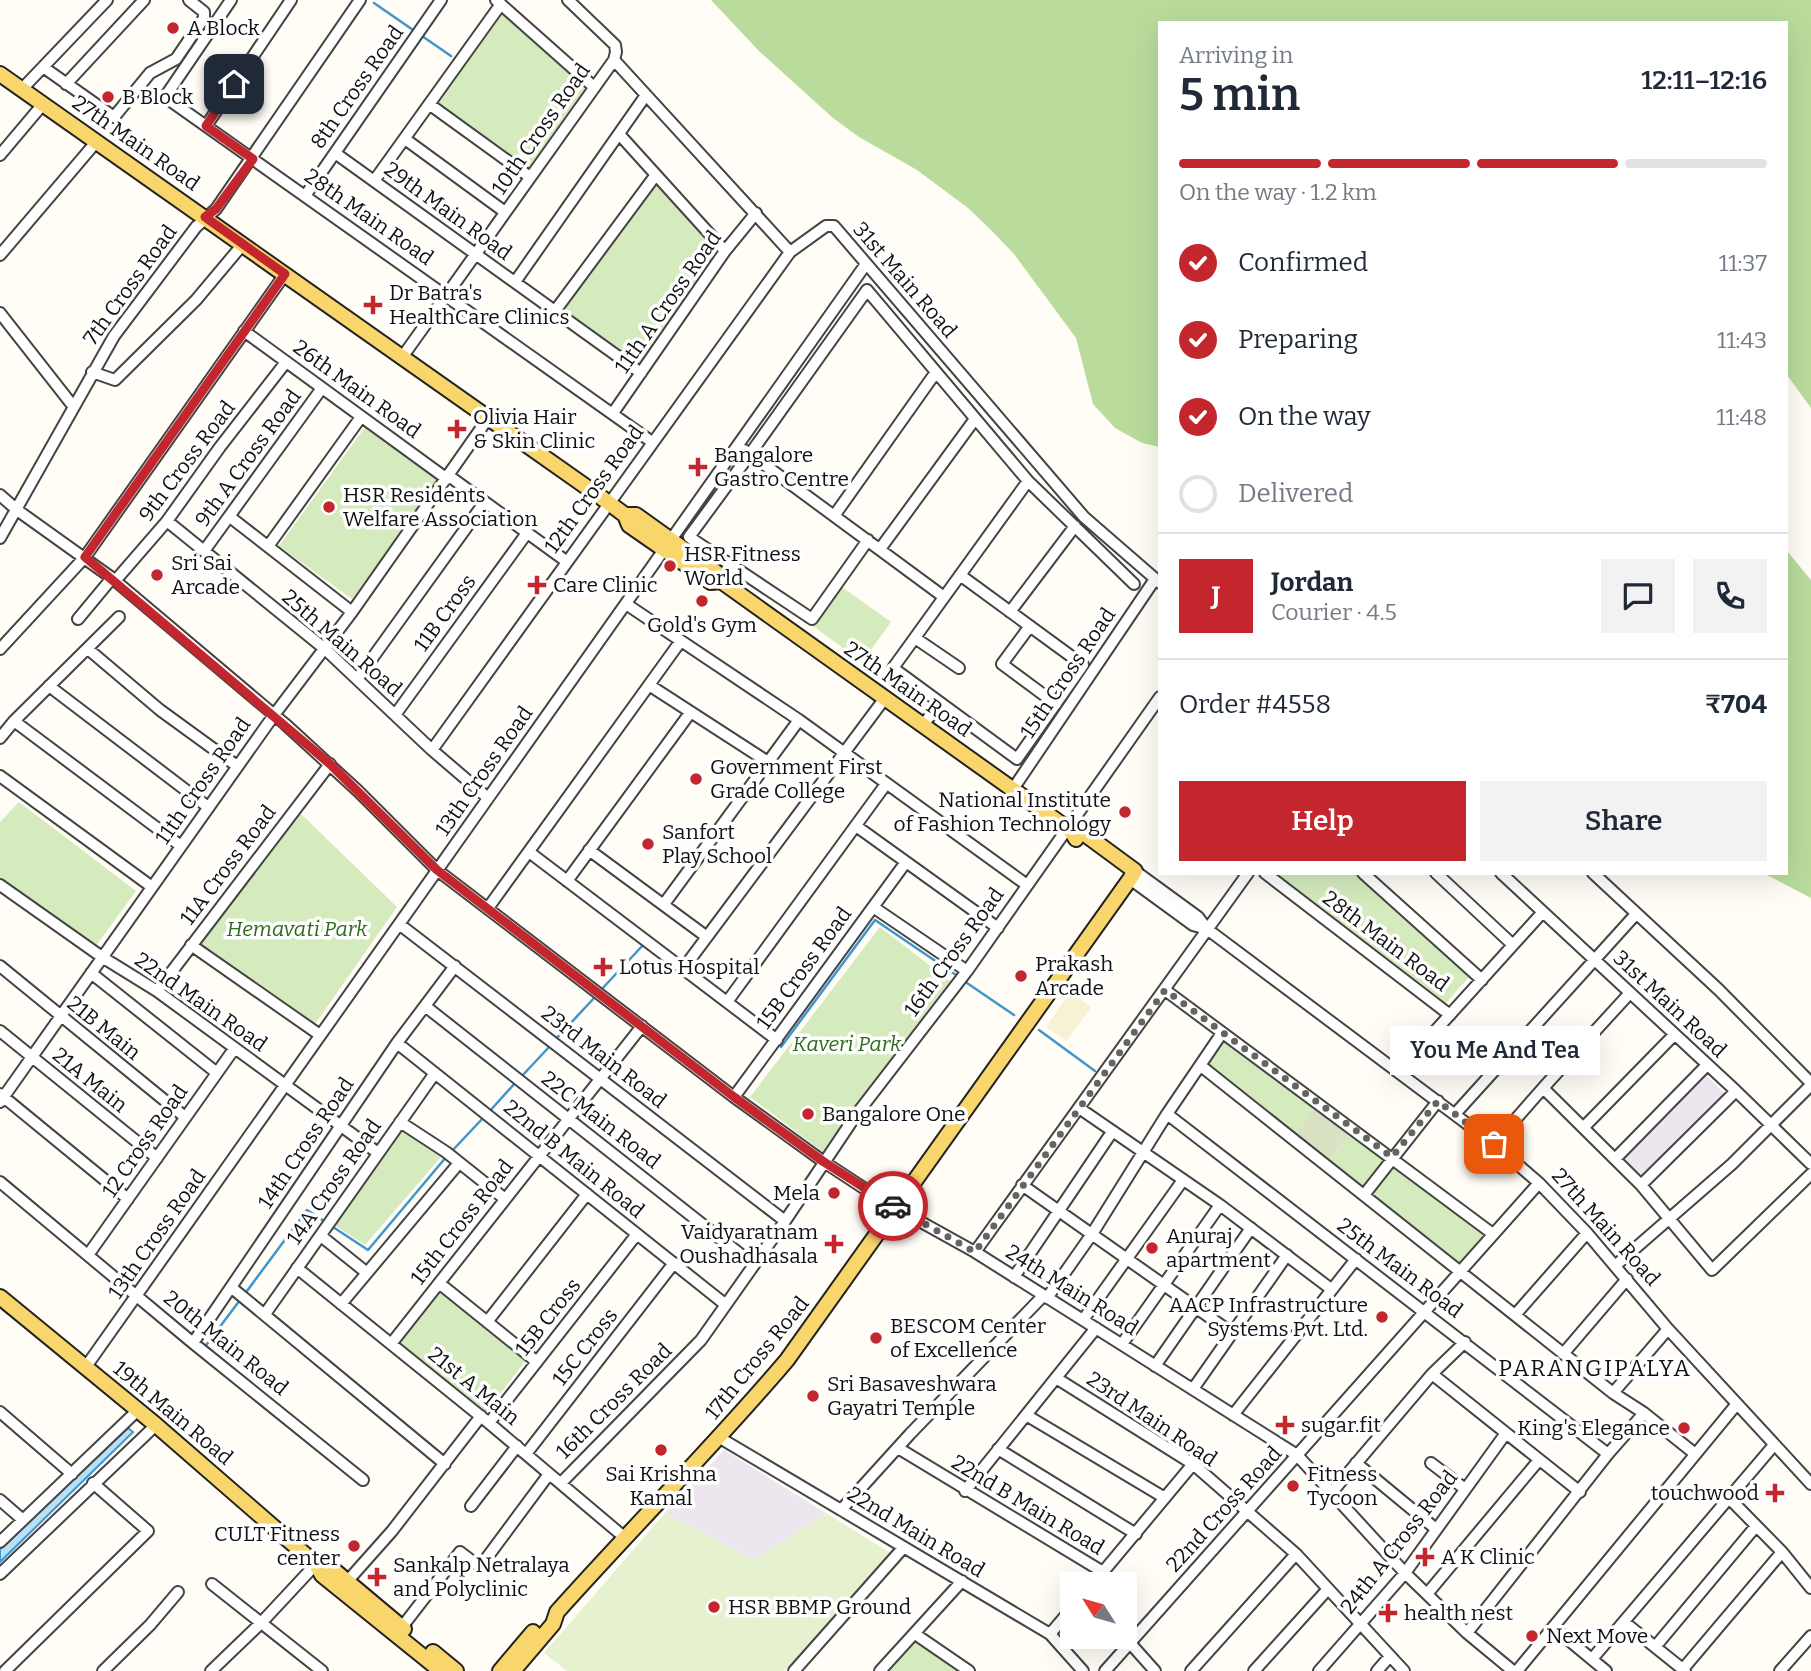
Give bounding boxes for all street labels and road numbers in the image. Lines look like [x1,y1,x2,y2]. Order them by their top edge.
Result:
street label: 8th Cross Road [305,20,409,154]
street label: 10th Cross Road [486,58,596,200]
street label: 27th Main Road [67,90,205,196]
street label: 29th Main Road [379,156,517,266]
street label: 28th Main Road [300,163,438,271]
street label: 31st Main Road [848,217,962,343]
street label: 7th Cross Road [78,220,182,350]
street label: 11th A Cross Road [609,226,727,378]
street label: 26th Main Road [288,334,426,444]
street label: 9th A Cross Road [189,384,307,532]
street label: 9th Cross Road [133,396,241,526]
street label: 12th Cross Road [539,420,649,558]
street label: 11B Cross [408,569,482,657]
street label: 25th Main Road [277,584,407,702]
street label: 15th Cross Road [1015,603,1121,743]
street label: 27th Main Road [839,636,977,742]
street label: 13th Cross Road [430,701,538,841]
street label: 11th Cross Road [150,712,256,850]
street label: 11A Cross Road [174,800,282,930]
street label: 16th Cross Road [899,882,1009,1022]
street label: 28th Main Road [1318,885,1454,997]
street label: 15B Cross Road [751,902,857,1034]
street label: 31st Main Road [1608,945,1732,1063]
street label: 22nd Main Road [130,947,272,1057]
street label: 21B Main [62,990,146,1066]
street label: 23rd Main Road [536,1000,672,1114]
street label: 21A Main [47,1042,133,1118]
street label: 22C Main Road [536,1066,666,1174]
street label: 14th Cross Road [252,1072,360,1214]
street label: 12 Cross Road [97,1080,193,1202]
street label: 22nd B Main Road [498,1094,650,1224]
street label: 14A Cross Road [281,1114,387,1250]
street label: 15th Cross Road [405,1154,519,1290]
street label: 27th Main Road [1546,1163,1666,1291]
street label: 13th Cross Road [103,1164,211,1304]
street label: 25th Main Road [1332,1212,1468,1324]
street label: 24th Main Road [1001,1239,1143,1341]
street label: 15B Cross [510,1273,586,1361]
street label: 20th Main Road [159,1285,293,1401]
street label: 17th Cross Road [699,1291,815,1425]
street label: 15C Cross [547,1303,623,1391]
street label: 16th Cross Road [551,1338,677,1464]
street label: 21st A Main [423,1341,525,1431]
street label: 19th Main Road [108,1355,238,1471]
street label: 23rd Main Road [1082,1366,1222,1472]
street label: 22nd Cross Road [1161,1441,1287,1577]
street label: 22nd B Main Road [947,1449,1109,1561]
street label: 24th A Cross Road [1335,1465,1463,1619]
street label: 22nd Main Road [843,1481,989,1583]

